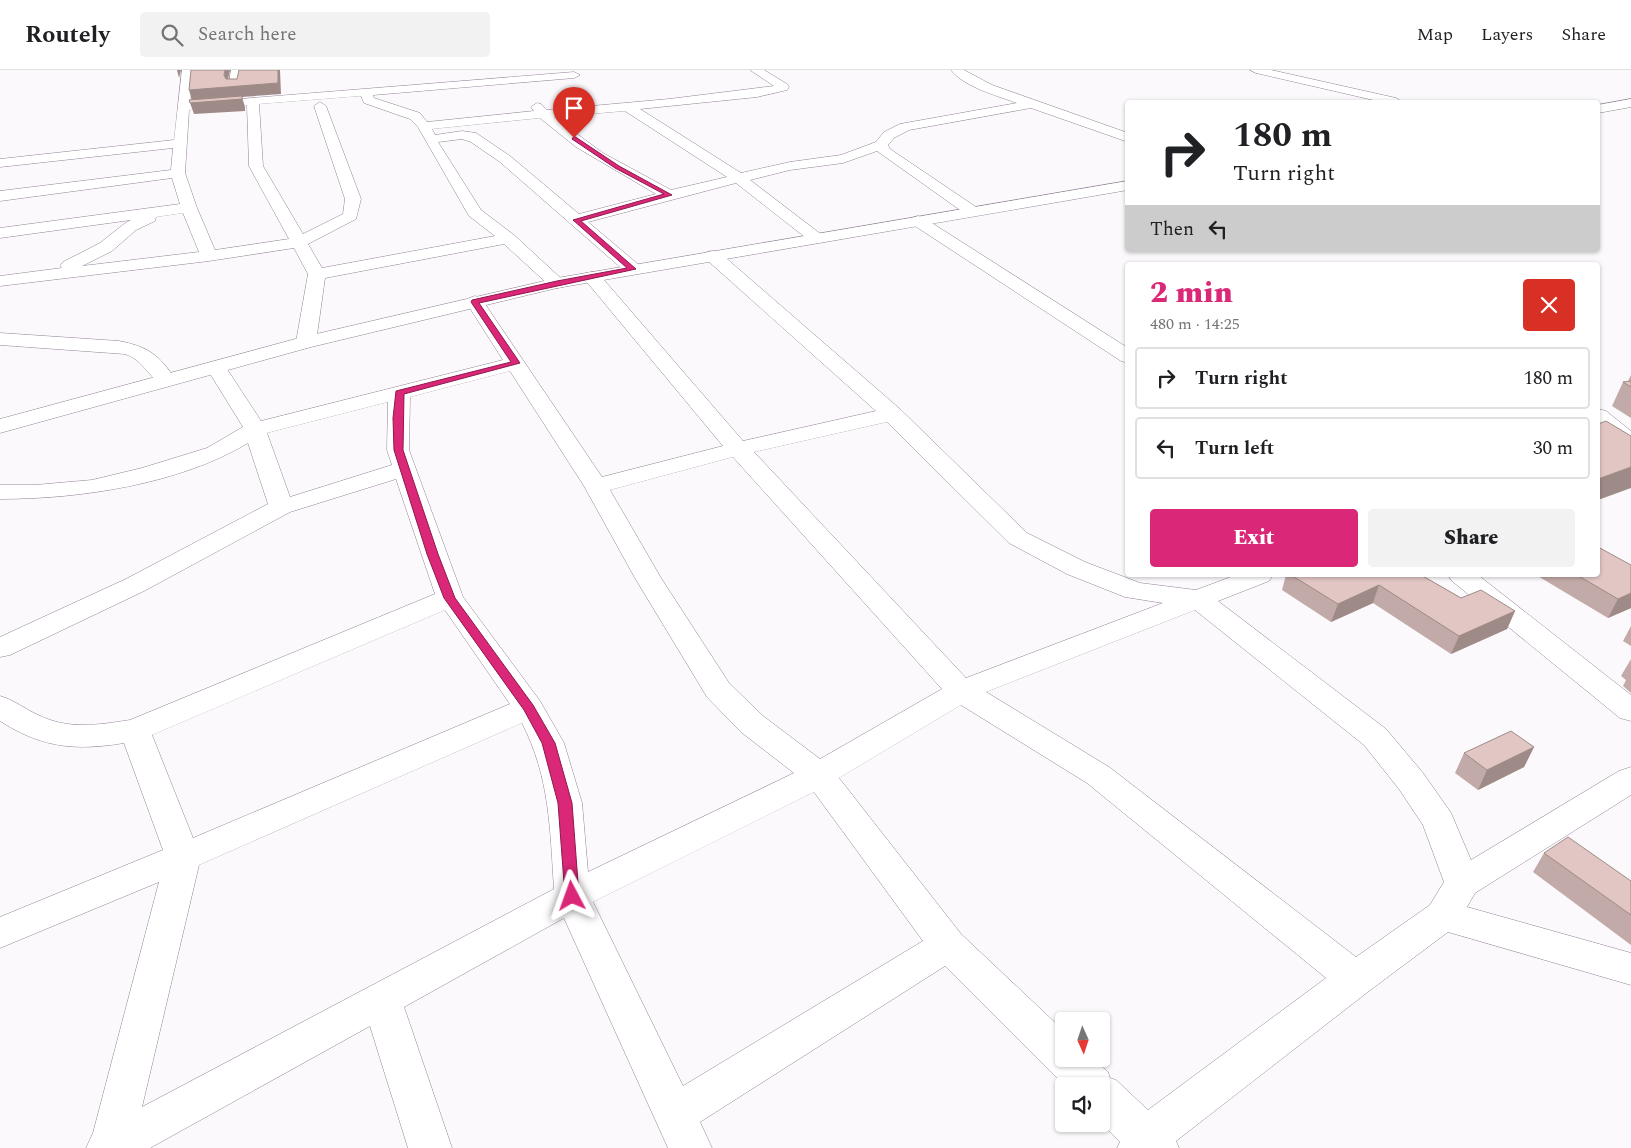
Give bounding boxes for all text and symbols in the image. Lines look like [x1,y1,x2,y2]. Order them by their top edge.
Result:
search box [140,12,490,57]
text: Routely [25,17,110,53]
text: Search here [198,20,296,49]
icon: search [158,21,186,49]
text: Map [1417,21,1453,48]
text: Layers [1481,21,1533,48]
text: Share [1561,21,1606,48]
pin [553,87,595,138]
icon: arrive [560,94,588,122]
text: 180 m [1233,109,1332,162]
icon: right [1150,120,1215,185]
text: Turn right [1233,157,1335,190]
text: Then [1150,215,1194,244]
icon: left [1204,215,1232,243]
text: 2 min [1150,270,1233,316]
button: close [1523,279,1575,331]
text: 480 m · 14:25 [1150,312,1240,336]
icon: right [1152,364,1180,392]
text: Turn right [1195,364,1288,393]
text: 180 m [1523,364,1573,393]
icon: left [1152,434,1180,462]
text: Turn left [1195,434,1274,463]
text: 30 m [1533,434,1573,463]
button: Exit [1150,509,1358,567]
button: Share [1368,509,1575,567]
position arrow [545,869,597,921]
north arrow [1055,1012,1110,1068]
map controls [1055,1012,1110,1132]
button: sound [1055,1077,1110,1132]

